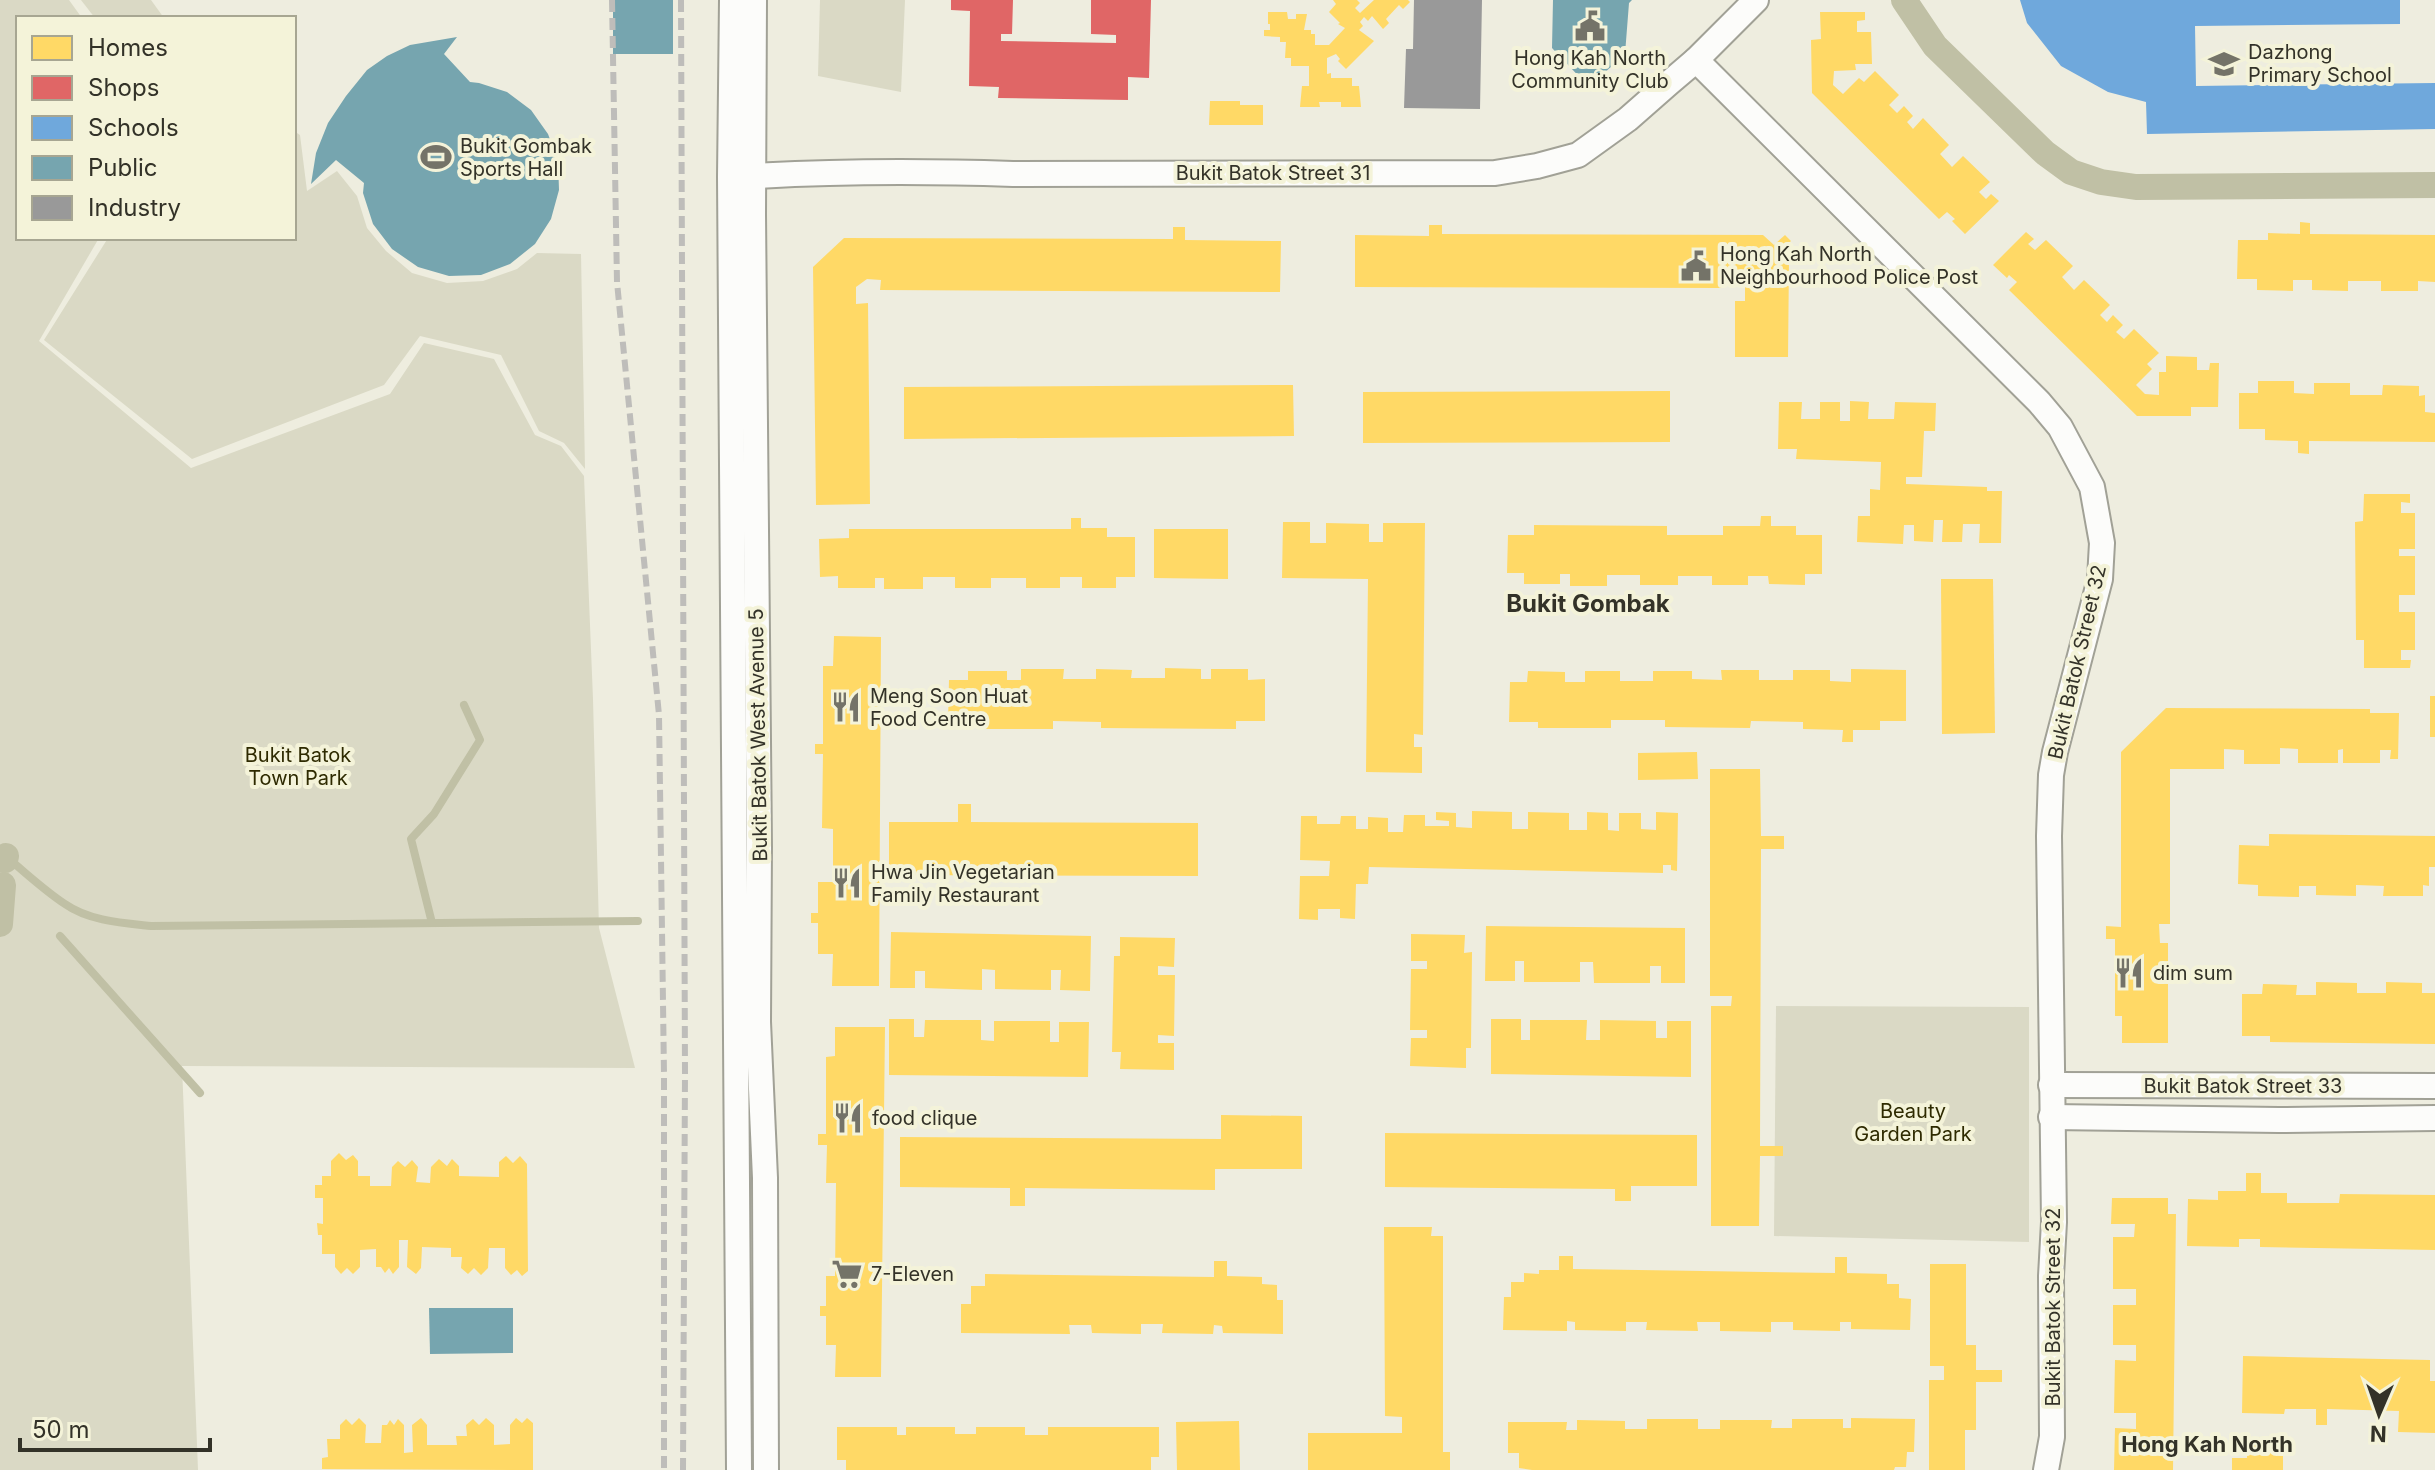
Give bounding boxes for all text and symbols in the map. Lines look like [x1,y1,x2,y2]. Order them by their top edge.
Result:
public building icon: Hong Kah North Community Club [1573,9,1607,43]
legend [16,16,296,240]
text: Homes [88,33,168,62]
place label: Dazhong Primary School [2248,40,2392,87]
place label: Hong Kah North Community Club [1511,46,1669,93]
school or university icon: Dazhong Primary School [2207,47,2241,81]
text: Shops [88,73,159,102]
text: Schools [88,113,179,142]
place label: Bukit Gombak Sports Hall [460,134,592,181]
sports icon: Bukit Gombak Sports Hall [419,140,453,174]
text: Public [88,153,158,182]
street label: Bukit Batok Street 31 [1176,161,1370,185]
text: Industry [88,193,181,222]
place label: Hong Kah North Neighbourhood Police Post [1720,242,1979,289]
public building icon: Hong Kah North Neighbourhood Police Post [1679,249,1713,283]
street label: Bukit Batok Street 32 [2043,562,2111,762]
district label: Bukit Gombak [1506,589,1670,618]
street label: Bukit Batok West Avenue 5 [744,608,772,862]
place label: Meng Soon Huat Food Centre [870,684,1029,731]
restaurant icon: Meng Soon Huat Food Centre [829,690,863,724]
park label: Bukit Batok Town Park [245,743,351,790]
place label: Hwa Jin Vegetarian Family Restaurant [871,860,1055,907]
restaurant icon: Hwa Jin Vegetarian Family Restaurant [830,866,864,900]
restaurant icon: dim sum [2112,956,2146,990]
place label: dim sum [2153,961,2233,985]
street label: Bukit Batok Street 33 [2144,1074,2342,1098]
park label: Beauty Garden Park [1854,1099,1972,1146]
restaurant icon: food clique [831,1101,865,1135]
place label: food clique [872,1106,978,1130]
street label: Bukit Batok Street 32 [2041,1208,2065,1406]
supermarket icon: 7-Eleven [830,1257,864,1291]
place label: 7-Eleven [871,1262,954,1286]
north arrow [2339,1374,2419,1454]
scale bar [20,1402,210,1452]
text: 50 m [32,1415,90,1444]
text: N [2369,1421,2387,1447]
district label: Hong Kah North [2121,1431,2293,1457]

